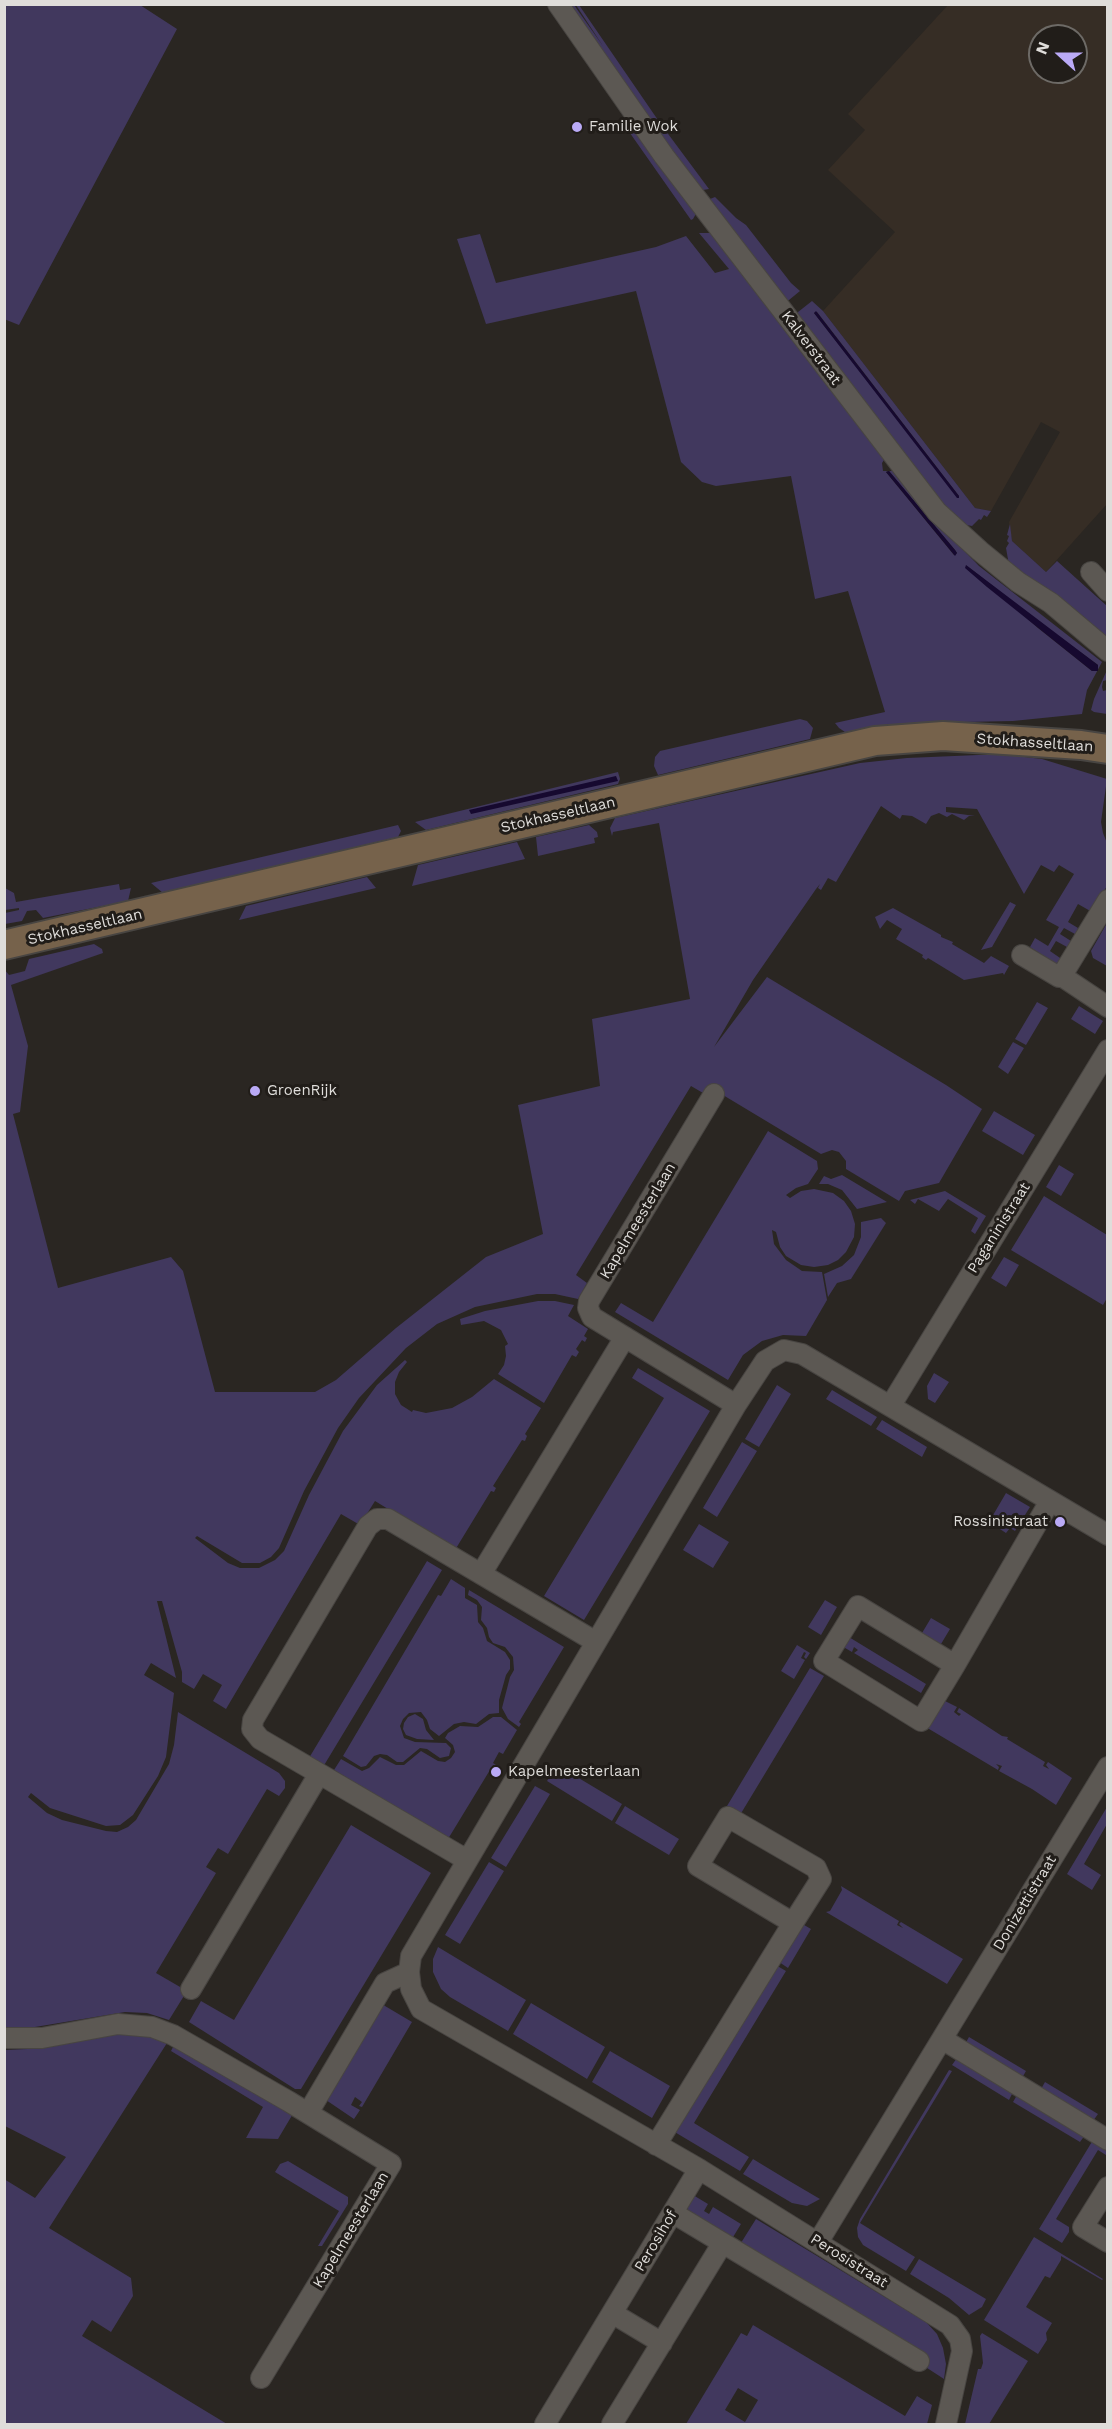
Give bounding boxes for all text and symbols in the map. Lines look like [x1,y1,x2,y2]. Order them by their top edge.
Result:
north arrow [1028,24,1088,84]
text: N [1032,39,1054,57]
place label: Familie Wok [589,118,678,136]
marker: Familie Wok [570,120,584,134]
street label: Kalverstraat [777,308,845,388]
street label: Stokhasseltlaan [976,730,1094,756]
street label: Stokhasseltlaan [499,793,617,837]
street label: Stokhasseltlaan [26,905,144,949]
place label: GroenRijk [267,1082,337,1100]
marker: GroenRijk [248,1084,262,1098]
street label: Kapelmeesterlaan [596,1160,680,1282]
street label: Paganinistraat [964,1179,1034,1277]
place label: Rossinistraat [953,1513,1048,1531]
marker: Rossinistraat [1053,1515,1067,1529]
place label: Kapelmeesterlaan [508,1763,640,1781]
marker: Kapelmeesterlaan [489,1765,503,1779]
street label: Donizettistraat [989,1852,1061,1954]
street label: Kapelmeesterlaan [309,2169,393,2291]
street label: Perosihof [631,2207,681,2275]
street label: Perosistraat [807,2230,891,2292]

